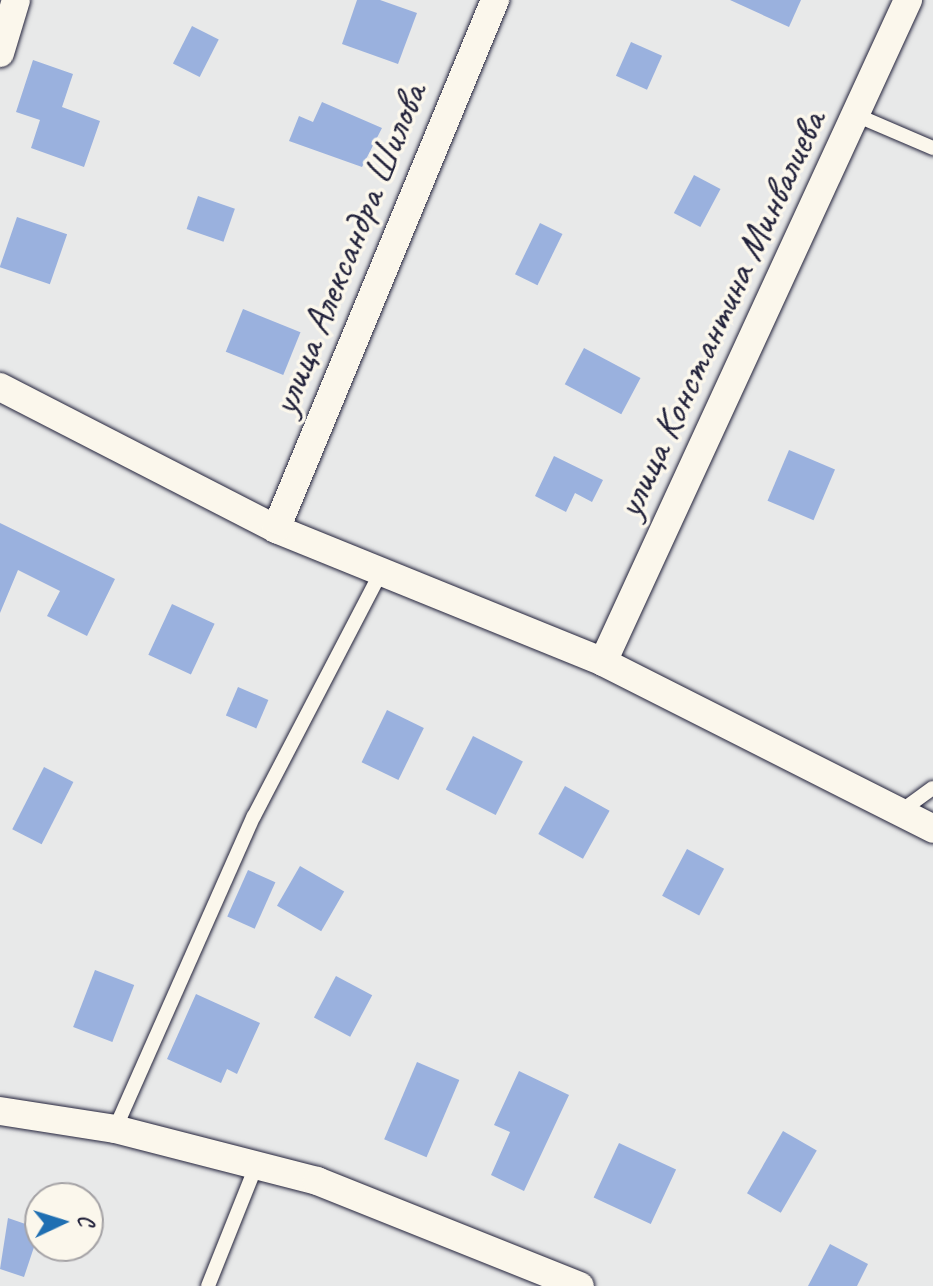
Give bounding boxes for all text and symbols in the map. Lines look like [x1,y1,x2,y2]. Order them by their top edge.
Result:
street label: улица Александра Шилова [259,76,437,422]
street label: улица Константина Минвалиева [605,104,835,524]
north arrow [24,1182,104,1262]
text: С [72,1214,100,1227]

